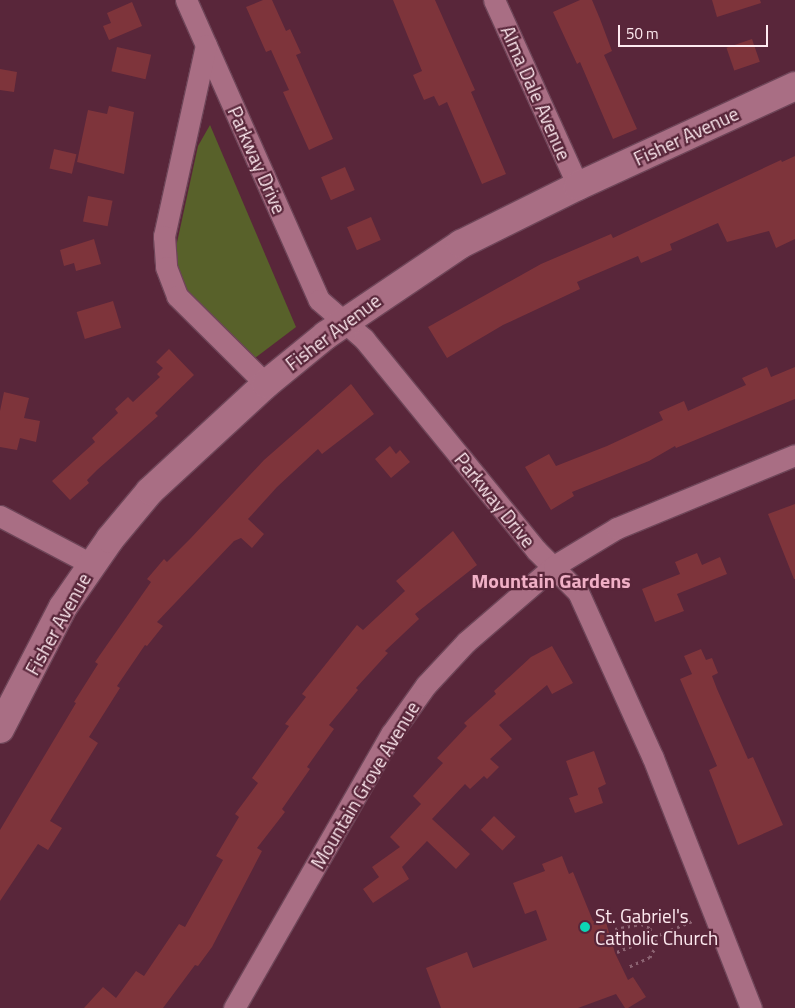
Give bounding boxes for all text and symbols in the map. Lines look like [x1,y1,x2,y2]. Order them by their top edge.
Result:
scale bar [620,15,770,47]
street label: Alma Dale Avenue [496,22,576,164]
text: 50 m [626,22,659,45]
street label: Fisher Avenue [630,102,742,170]
street label: Parkway Drive [223,103,291,217]
street label: Fisher Avenue [281,289,385,375]
street label: Parkway Drive [450,448,540,552]
district label: Mountain Gardens [471,568,631,592]
street label: Fisher Avenue [21,569,95,679]
street label: Mountain Grove Avenue [306,697,424,873]
place label: St. Gabriel's Catholic Church [595,905,718,949]
marker: St. Gabriel's Catholic Church [579,921,591,933]

